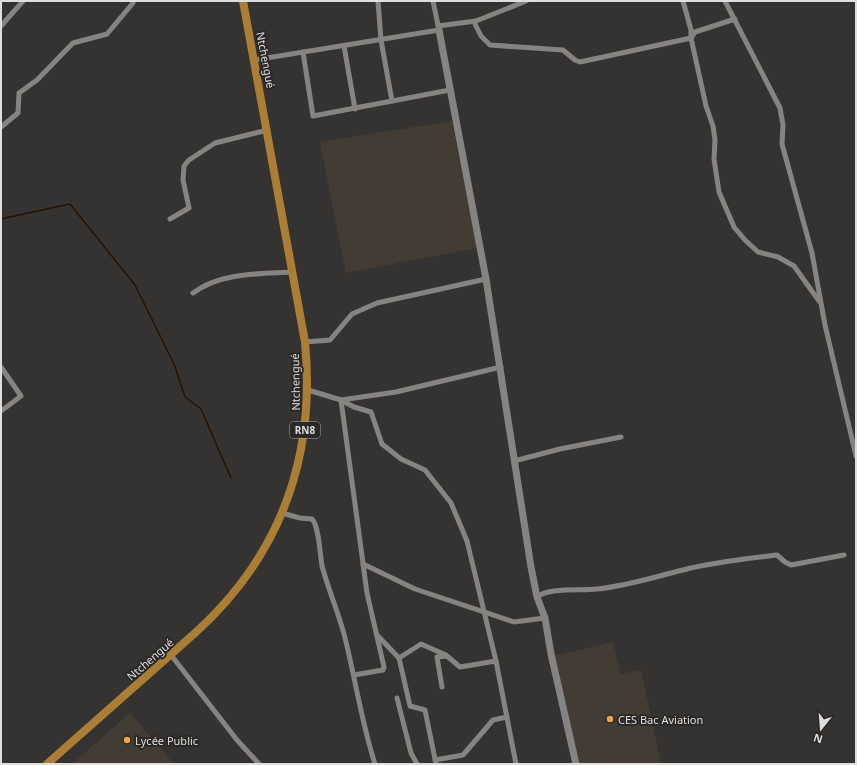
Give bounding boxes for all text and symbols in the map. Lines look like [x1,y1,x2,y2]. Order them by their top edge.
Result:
street label: Ntchengué [253,31,279,89]
street label: Ntchengué [287,353,303,411]
road number: RN8 [290,422,320,438]
street label: Ntchengué [123,635,177,683]
north arrow [801,709,841,749]
place label: CES Bac Aviation [618,712,703,727]
marker: CES Bac Aviation [605,714,615,724]
text: N [811,731,824,748]
place label: Lycée Public [135,733,198,748]
marker: Lycée Public [122,735,132,745]

